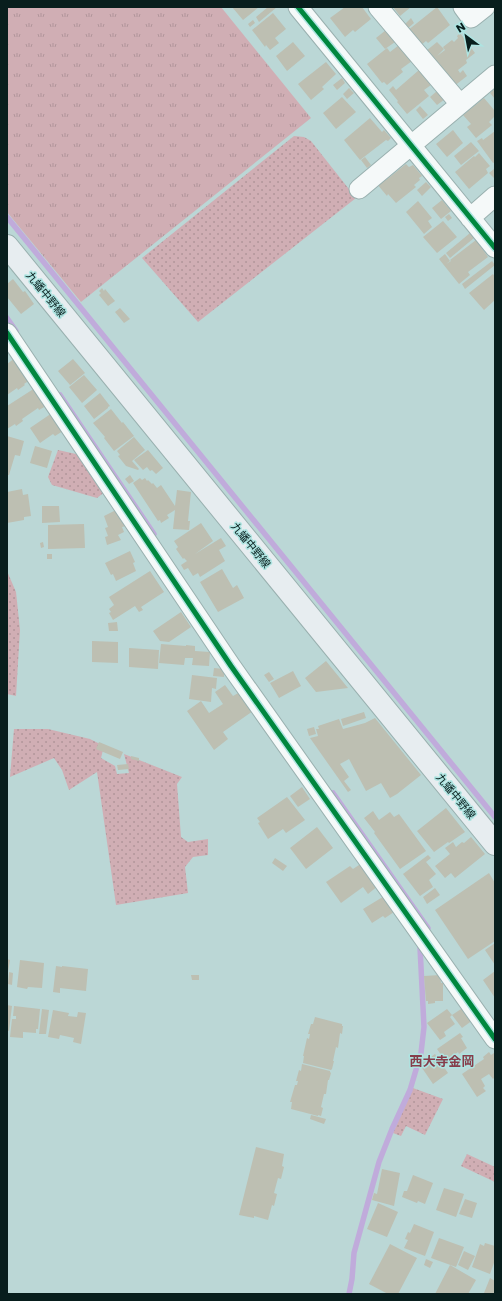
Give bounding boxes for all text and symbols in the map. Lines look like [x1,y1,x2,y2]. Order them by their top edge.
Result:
north arrow [446,16,486,56]
text: N [453,19,468,36]
street label: 九蟠中野線 [22,268,70,320]
street label: 九蟠中野線 [227,519,275,571]
street label: 九蟠中野線 [432,770,480,822]
district label: 西大寺金岡 [409,1052,475,1071]

